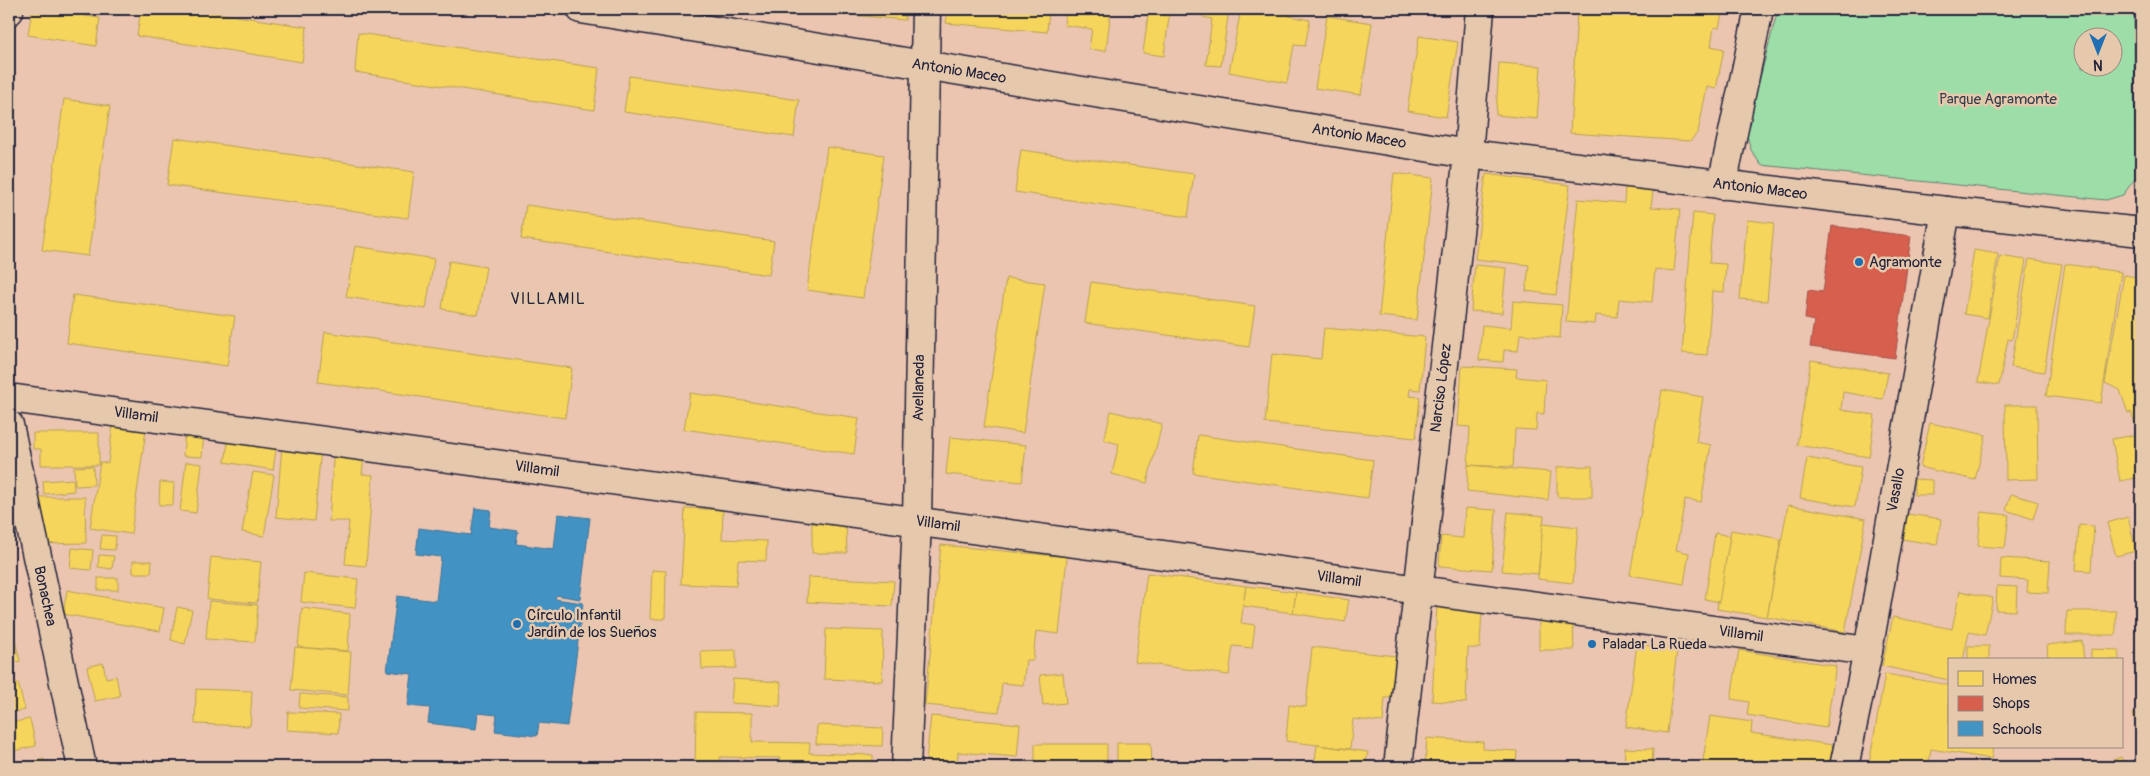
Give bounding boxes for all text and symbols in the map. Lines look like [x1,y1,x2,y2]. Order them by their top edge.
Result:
north arrow [2072,28,2122,78]
street label: Antonio Maceo [910,54,1008,88]
text: N [2093,56,2103,73]
park label: Parque Agramonte [1939,90,2058,109]
street label: Antonio Maceo [1310,119,1408,153]
street label: Antonio Maceo [1712,174,1808,204]
place label: Agramonte [1869,253,1942,272]
marker: Agramonte [1853,256,1865,268]
district label: VILLAMIL [510,289,586,309]
street label: Narciso López [1426,342,1456,434]
street label: Avellaneda [909,354,929,422]
street label: Villamil [112,402,160,428]
street label: Villamil [513,456,561,482]
street label: Vasallo [1883,466,1909,514]
street label: Villamil [914,511,962,537]
street label: Bonachea [29,564,61,628]
street label: Villamil [1315,566,1363,592]
place label: Círculo Infantil Jardín de los Sueños [527,606,657,642]
marker: Círculo Infantil Jardín de los Sueños [511,618,523,630]
street label: Villamil [1717,621,1765,647]
place label: Paladar La Rueda [1602,635,1707,654]
marker: Paladar La Rueda [1586,638,1598,650]
legend [1948,658,2122,748]
text: Homes [1992,670,2037,689]
text: Shops [1992,694,2030,713]
text: Schools [1992,720,2042,739]

